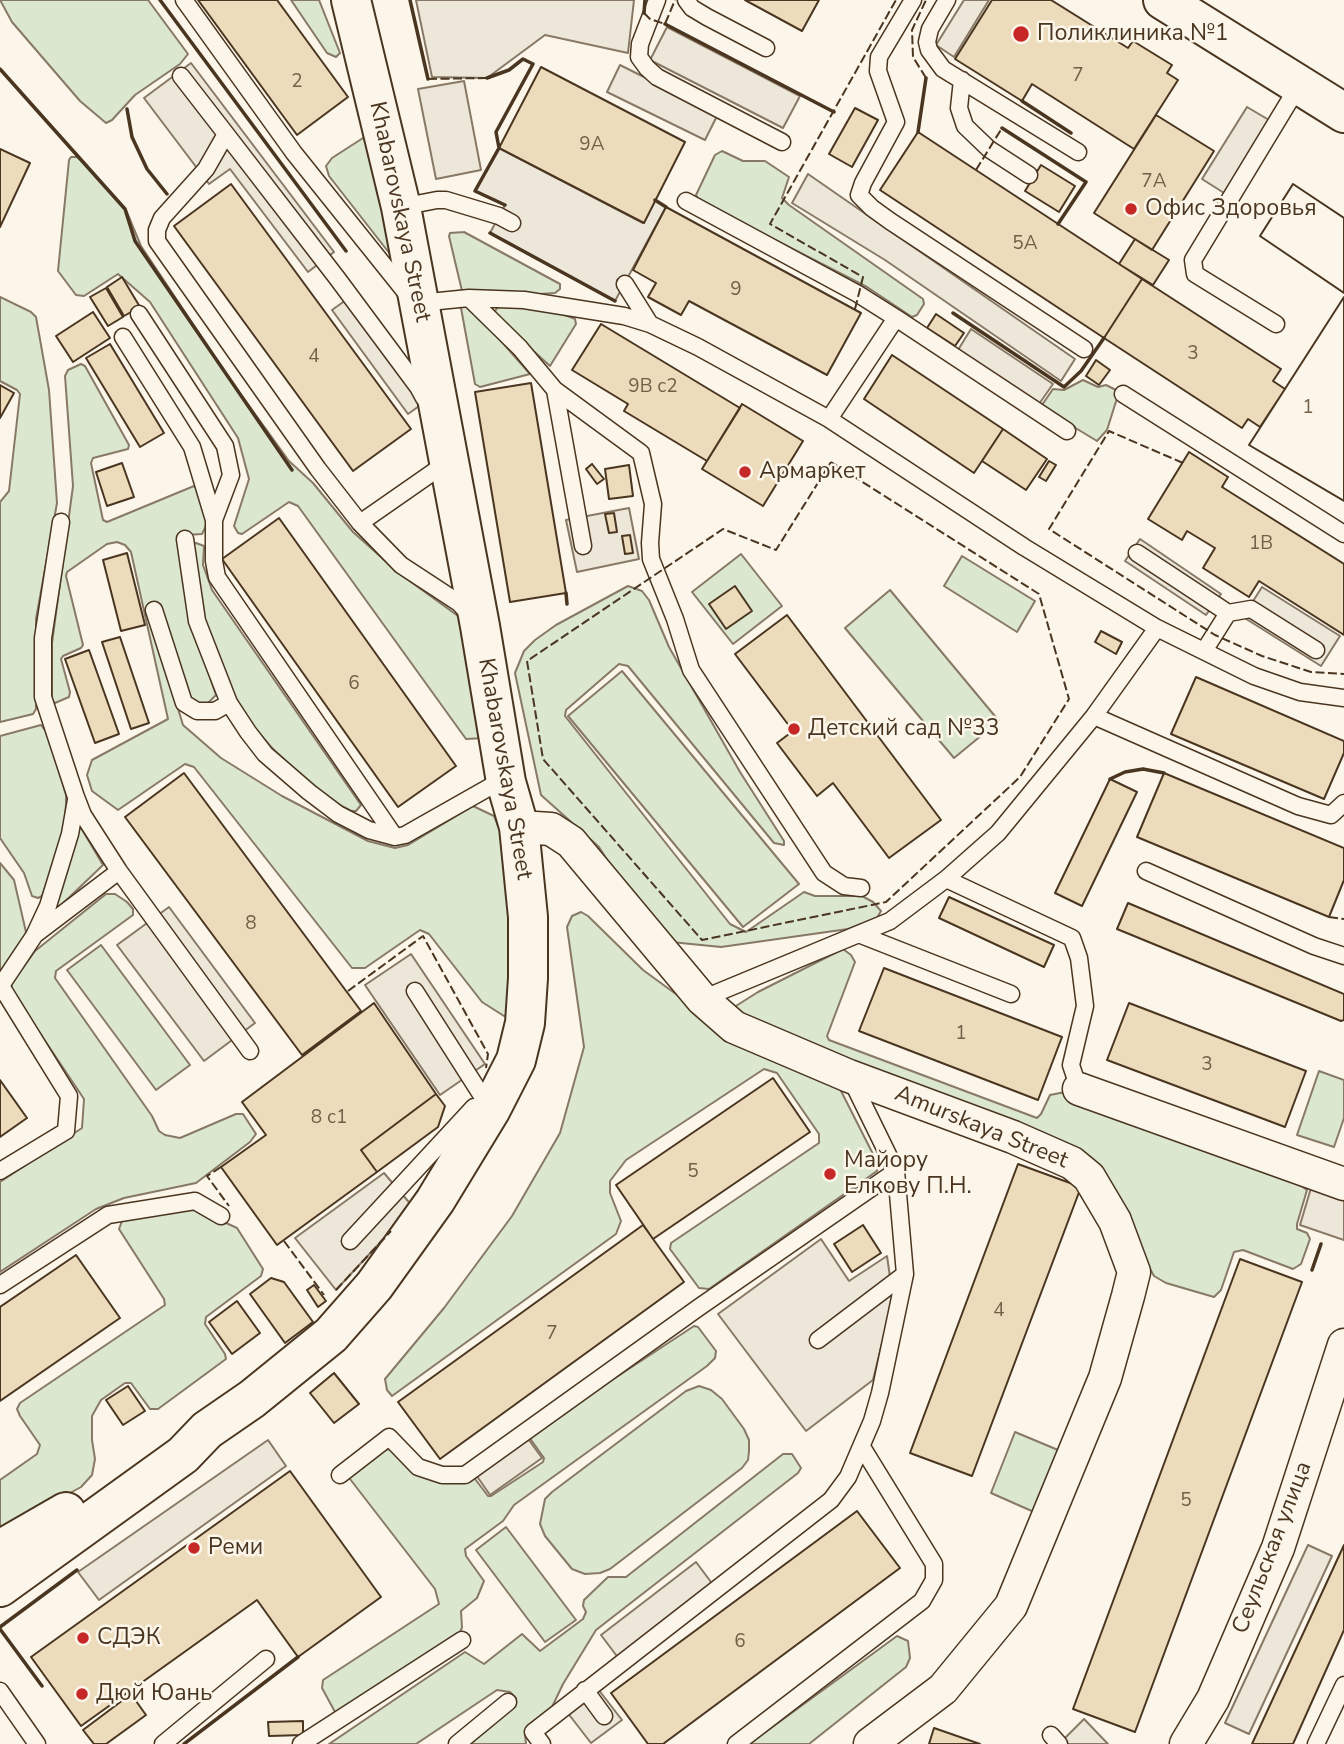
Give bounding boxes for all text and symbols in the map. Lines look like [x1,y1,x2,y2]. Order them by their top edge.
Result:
place label: Поликлиника №1 [1037,20,1228,48]
marker: Поликлиника №1 [1011,24,1031,44]
house number: 7 [1072,65,1084,87]
house number: 2 [291,71,303,93]
street label: Khabarovskaya Street [362,99,436,325]
house number: 9А [579,134,605,156]
house number: 7А [1141,171,1167,193]
place label: Офис Здоровья [1145,195,1317,223]
marker: Офис Здоровья [1123,201,1139,217]
house number: 5А [1012,233,1038,255]
house number: 9 [730,279,742,301]
house number: 3 [1187,343,1199,365]
house number: 4 [308,346,320,368]
house number: 9В с2 [628,376,678,398]
house number: 1 [1302,397,1314,419]
place label: Армаркет [759,458,865,486]
marker: Армаркет [737,464,753,480]
house number: 1В [1249,533,1273,555]
street label: Khabarovskaya Street [471,656,537,882]
house number: 6 [348,673,360,695]
place label: Детский сад №33 [808,715,1000,743]
marker: Детский сад №33 [786,721,802,737]
house number: 8 [245,913,257,935]
house number: 1 [955,1023,967,1045]
house number: 3 [1201,1054,1213,1076]
street label: Amurskaya Street [890,1081,1072,1175]
house number: 8 с1 [311,1107,347,1129]
place label: Майору Елкову П.Н. [844,1147,972,1201]
house number: 5 [687,1161,699,1183]
marker: Майору Елкову П.Н. [822,1166,838,1182]
house number: 4 [993,1300,1005,1322]
house number: 7 [546,1323,558,1345]
street label: Сеульская улица [1227,1458,1319,1638]
house number: 5 [1180,1490,1192,1512]
place label: Реми [208,1534,263,1562]
marker: Реми [186,1540,202,1556]
place label: СДЭК [97,1624,161,1652]
marker: СДЭК [75,1630,91,1646]
house number: 6 [734,1631,746,1653]
place label: Дюй Юань [96,1680,212,1708]
marker: Дюй Юань [74,1686,90,1702]

